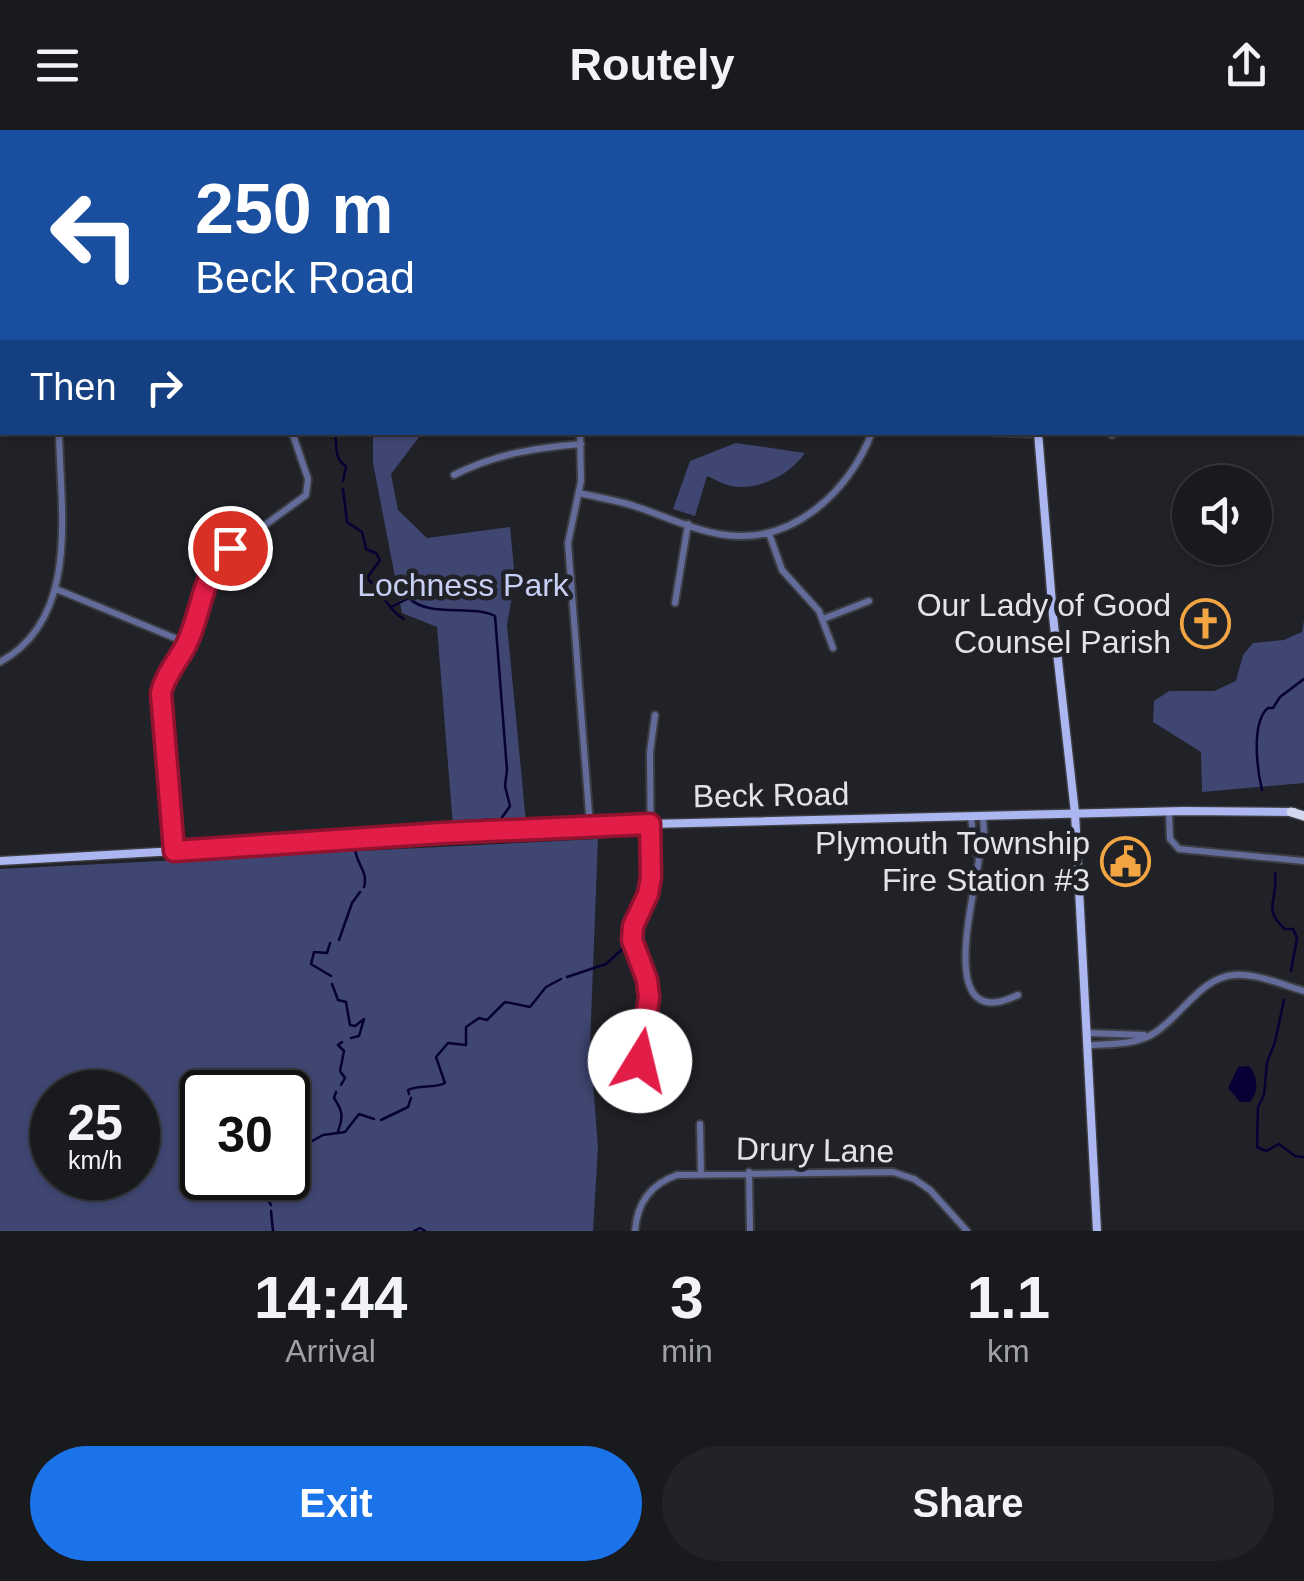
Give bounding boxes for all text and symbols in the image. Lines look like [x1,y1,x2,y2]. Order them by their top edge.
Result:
icon: menu [30,38,85,93]
icon: share [1219,38,1274,93]
text: Routely [569,39,735,90]
icon: left [30,170,160,300]
text: 250 m [195,170,393,248]
text: Beck Road [195,252,415,303]
icon: right [137,360,192,415]
text: Then [30,366,117,408]
map controls [1172,465,1272,565]
button: sound [1172,465,1272,565]
pin [188,506,273,591]
icon: arrive [203,521,258,576]
park label: Lochness Park [357,567,570,603]
place label: Our Lady of Good Counsel Parish [917,587,1171,660]
church icon: Our Lady of Good Counsel Parish [1180,597,1232,649]
street label: Beck Road [692,776,850,814]
place label: Plymouth Township Fire Station #3 [815,825,1090,898]
public building icon: Plymouth Township Fire Station #3 [1099,835,1151,887]
position arrow [588,1009,692,1113]
speed limit sign: 30 [180,1070,310,1200]
text: 25 [67,1095,123,1151]
street label: Drury Lane [736,1131,894,1169]
text: km/h [68,1146,122,1174]
text: 14:44 [254,1264,407,1331]
text: 3 [670,1264,704,1331]
text: 1.1 [967,1264,1050,1331]
text: Arrival [285,1333,376,1369]
text: min [661,1333,713,1369]
text: km [987,1333,1030,1369]
button: Exit [30,1446,642,1561]
button: Share [662,1446,1274,1561]

